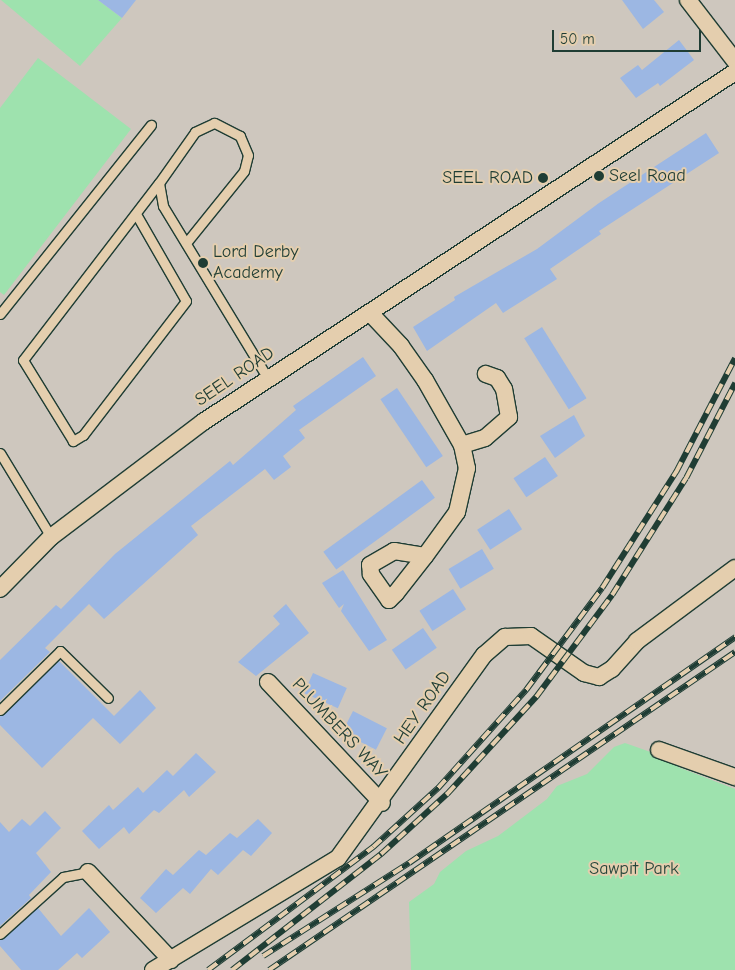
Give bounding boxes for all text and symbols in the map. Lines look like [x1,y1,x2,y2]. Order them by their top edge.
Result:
scale bar [555,20,704,52]
text: 50 m [560,30,595,48]
place label: Seel Road [609,165,686,187]
place label: SEEL ROAD [442,167,533,189]
marker: Seel Road [593,170,605,182]
marker: SEEL ROAD [537,172,549,184]
place label: Lord Derby Academy [213,242,298,284]
marker: Lord Derby Academy [197,257,209,269]
street label: SEEL ROAD [191,343,279,411]
street label: HEY ROAD [390,667,456,749]
street label: PLUMBERS WAY [287,674,391,784]
park label: Sawpit Park [589,858,679,880]

